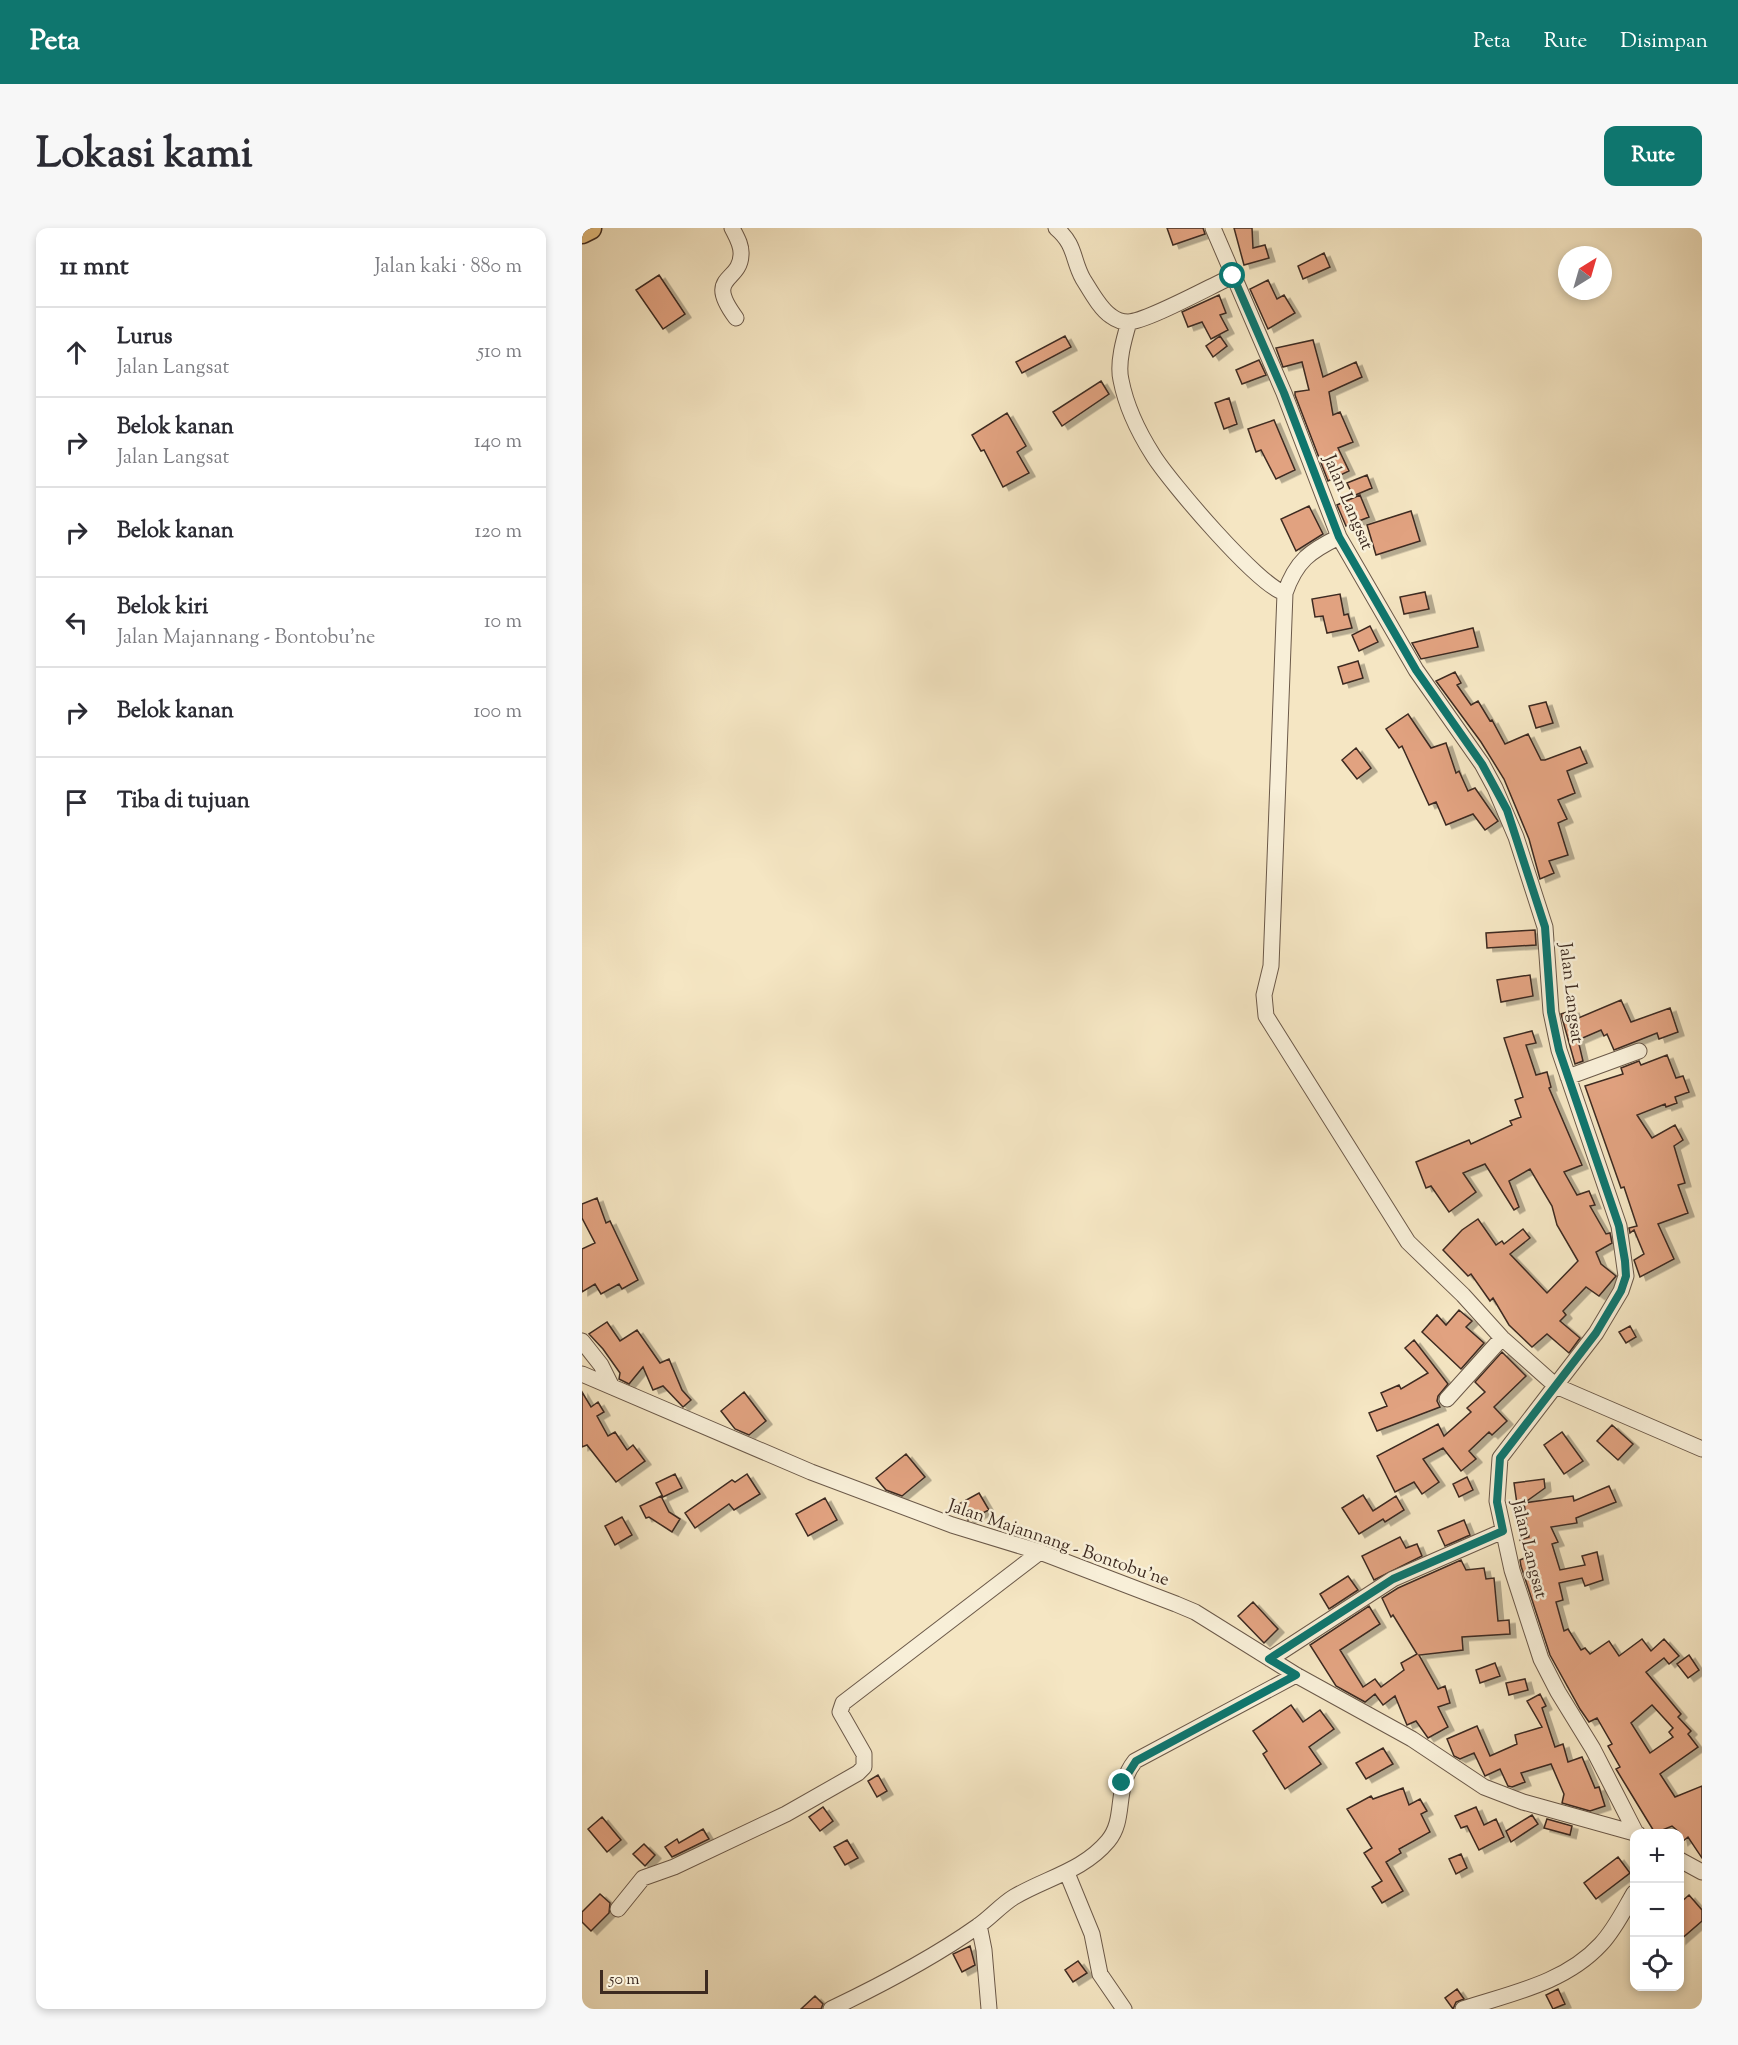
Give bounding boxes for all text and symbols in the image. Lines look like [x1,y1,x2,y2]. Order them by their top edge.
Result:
text: Peta [30,22,80,62]
text: Peta [1473,27,1511,57]
text: Rute [1544,27,1587,57]
text: Disimpan [1620,27,1708,57]
text: Lokasi kami [36,126,253,186]
button: Rute [1604,126,1702,186]
north arrow [1558,246,1612,300]
text: 11 mnt [60,249,129,286]
text: Jalan kaki · 880 m [374,253,522,282]
route start [1219,262,1245,288]
text: Lurus [117,322,173,354]
icon: ahead [60,336,93,369]
text: 510 m [477,338,522,367]
text: Jalan Langsat [117,354,229,383]
text: Belok kanan [117,412,234,444]
icon: right [60,426,93,459]
text: 140 m [474,428,522,457]
text: Jalan Langsat [117,444,229,473]
street label: Jalan Langsat [1315,450,1379,554]
icon: right [60,516,93,549]
text: Belok kanan [117,516,234,548]
text: 120 m [474,518,522,547]
text: Belok kiri [117,592,208,624]
icon: left [60,606,93,639]
text: 10 m [484,608,522,637]
text: Jalan Majannang - Bontobu'ne [117,624,375,653]
icon: right [60,696,93,729]
text: Belok kanan [117,696,234,728]
text: 100 m [473,698,522,727]
icon: arrive [60,786,93,819]
text: Tiba di tujuan [117,786,250,818]
street label: Jalan Langsat [1551,941,1589,1045]
street label: Jalan Majannang - Bontobu'ne [943,1493,1173,1594]
street label: Jalan Langsat [1503,1496,1553,1602]
route end [1108,1769,1134,1795]
map controls [1630,1829,1684,1991]
button: + [1630,1829,1684,1883]
button: − [1630,1883,1684,1937]
button: locate [1630,1937,1684,1991]
scale bar [600,1967,708,1994]
text: 50 m [609,1969,640,1992]

